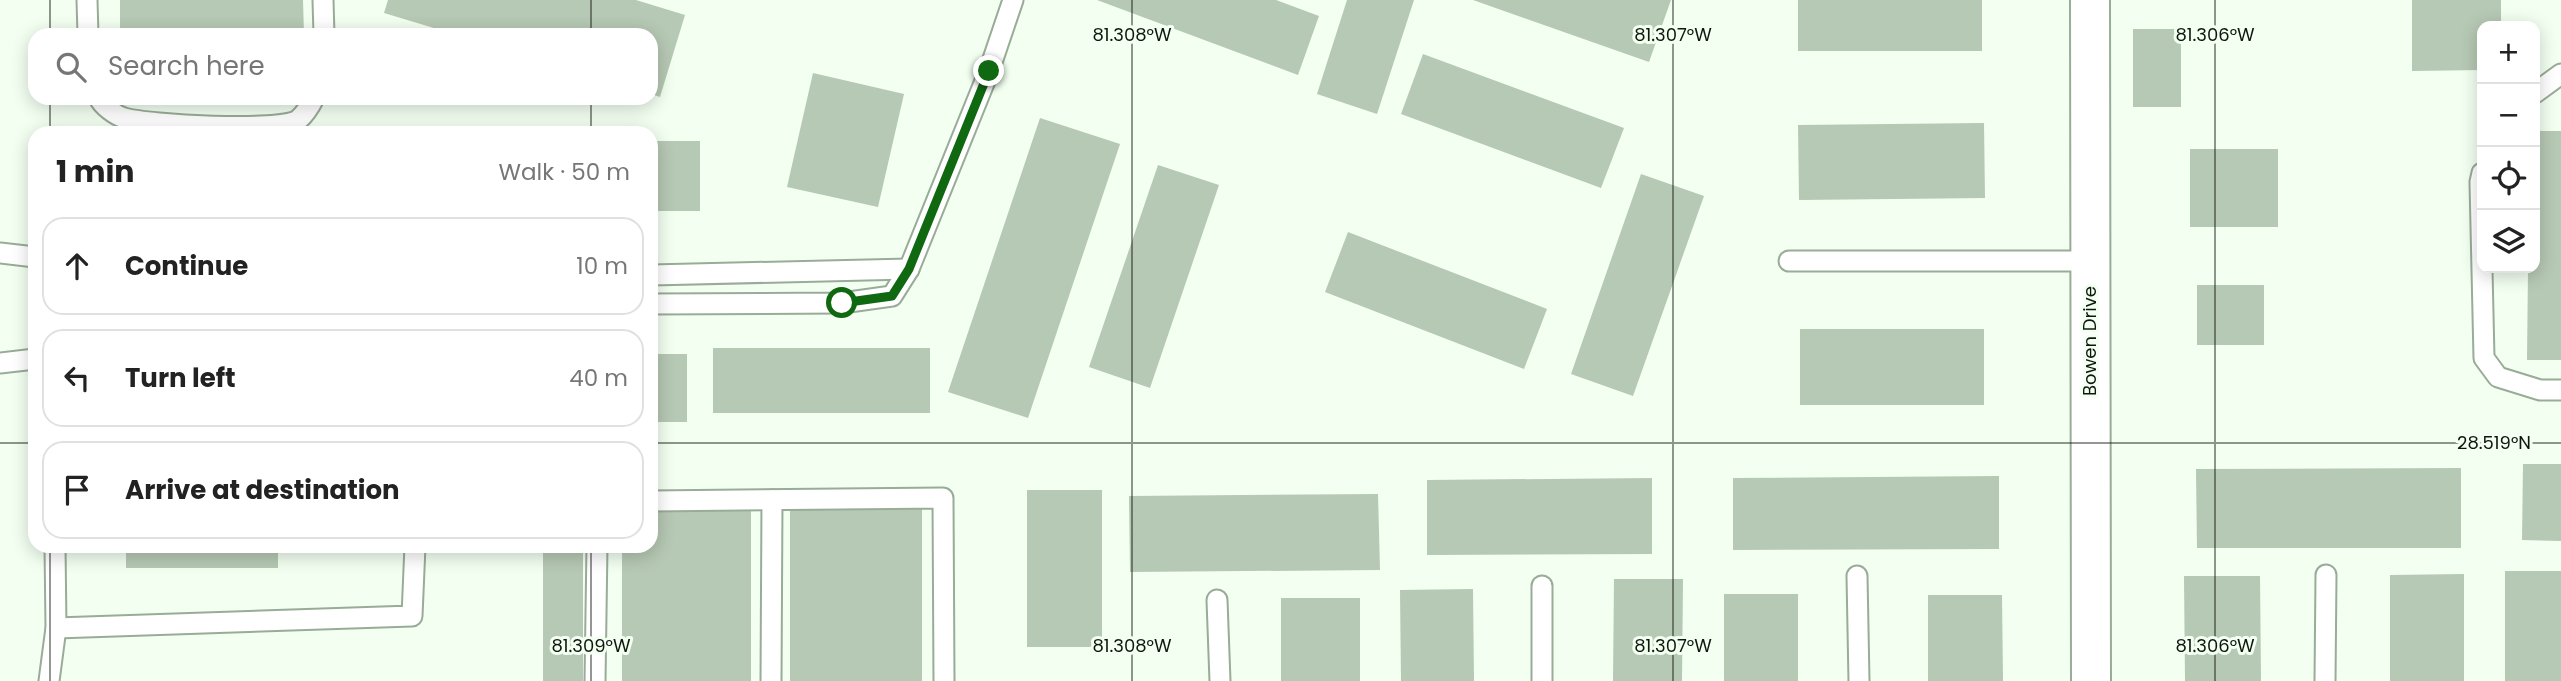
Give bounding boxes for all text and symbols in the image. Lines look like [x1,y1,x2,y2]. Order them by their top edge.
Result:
map controls [2477,21,2540,273]
button: + [2477,21,2540,84]
text: 81.308°W [1092,22,1172,47]
text: 81.307°W [1634,22,1712,47]
text: 81.306°W [2175,22,2255,47]
search box [28,28,658,105]
icon: search [52,48,90,86]
text: Search here [108,48,265,84]
route end [973,55,1004,86]
button: − [2477,84,2540,147]
button: locate [2477,147,2540,210]
text: 1 min [56,150,134,193]
text: Walk · 50 m [499,156,630,188]
button: layers [2477,210,2540,273]
icon: ahead [58,247,96,285]
text: Continue [125,248,248,284]
text: 10 m [576,250,628,282]
street label: Bowen Drive [2077,286,2102,396]
route start [826,287,857,318]
icon: left [58,359,96,397]
text: Turn left [125,360,236,396]
text: 40 m [569,362,628,394]
text: 28.519°N [2457,430,2531,455]
icon: arrive [58,471,96,509]
text: Arrive at destination [125,472,400,508]
text: 81.309°W [551,633,631,658]
text: 81.308°W [1092,633,1172,658]
text: 81.307°W [1634,633,1712,658]
text: 81.306°W [2175,633,2255,658]

